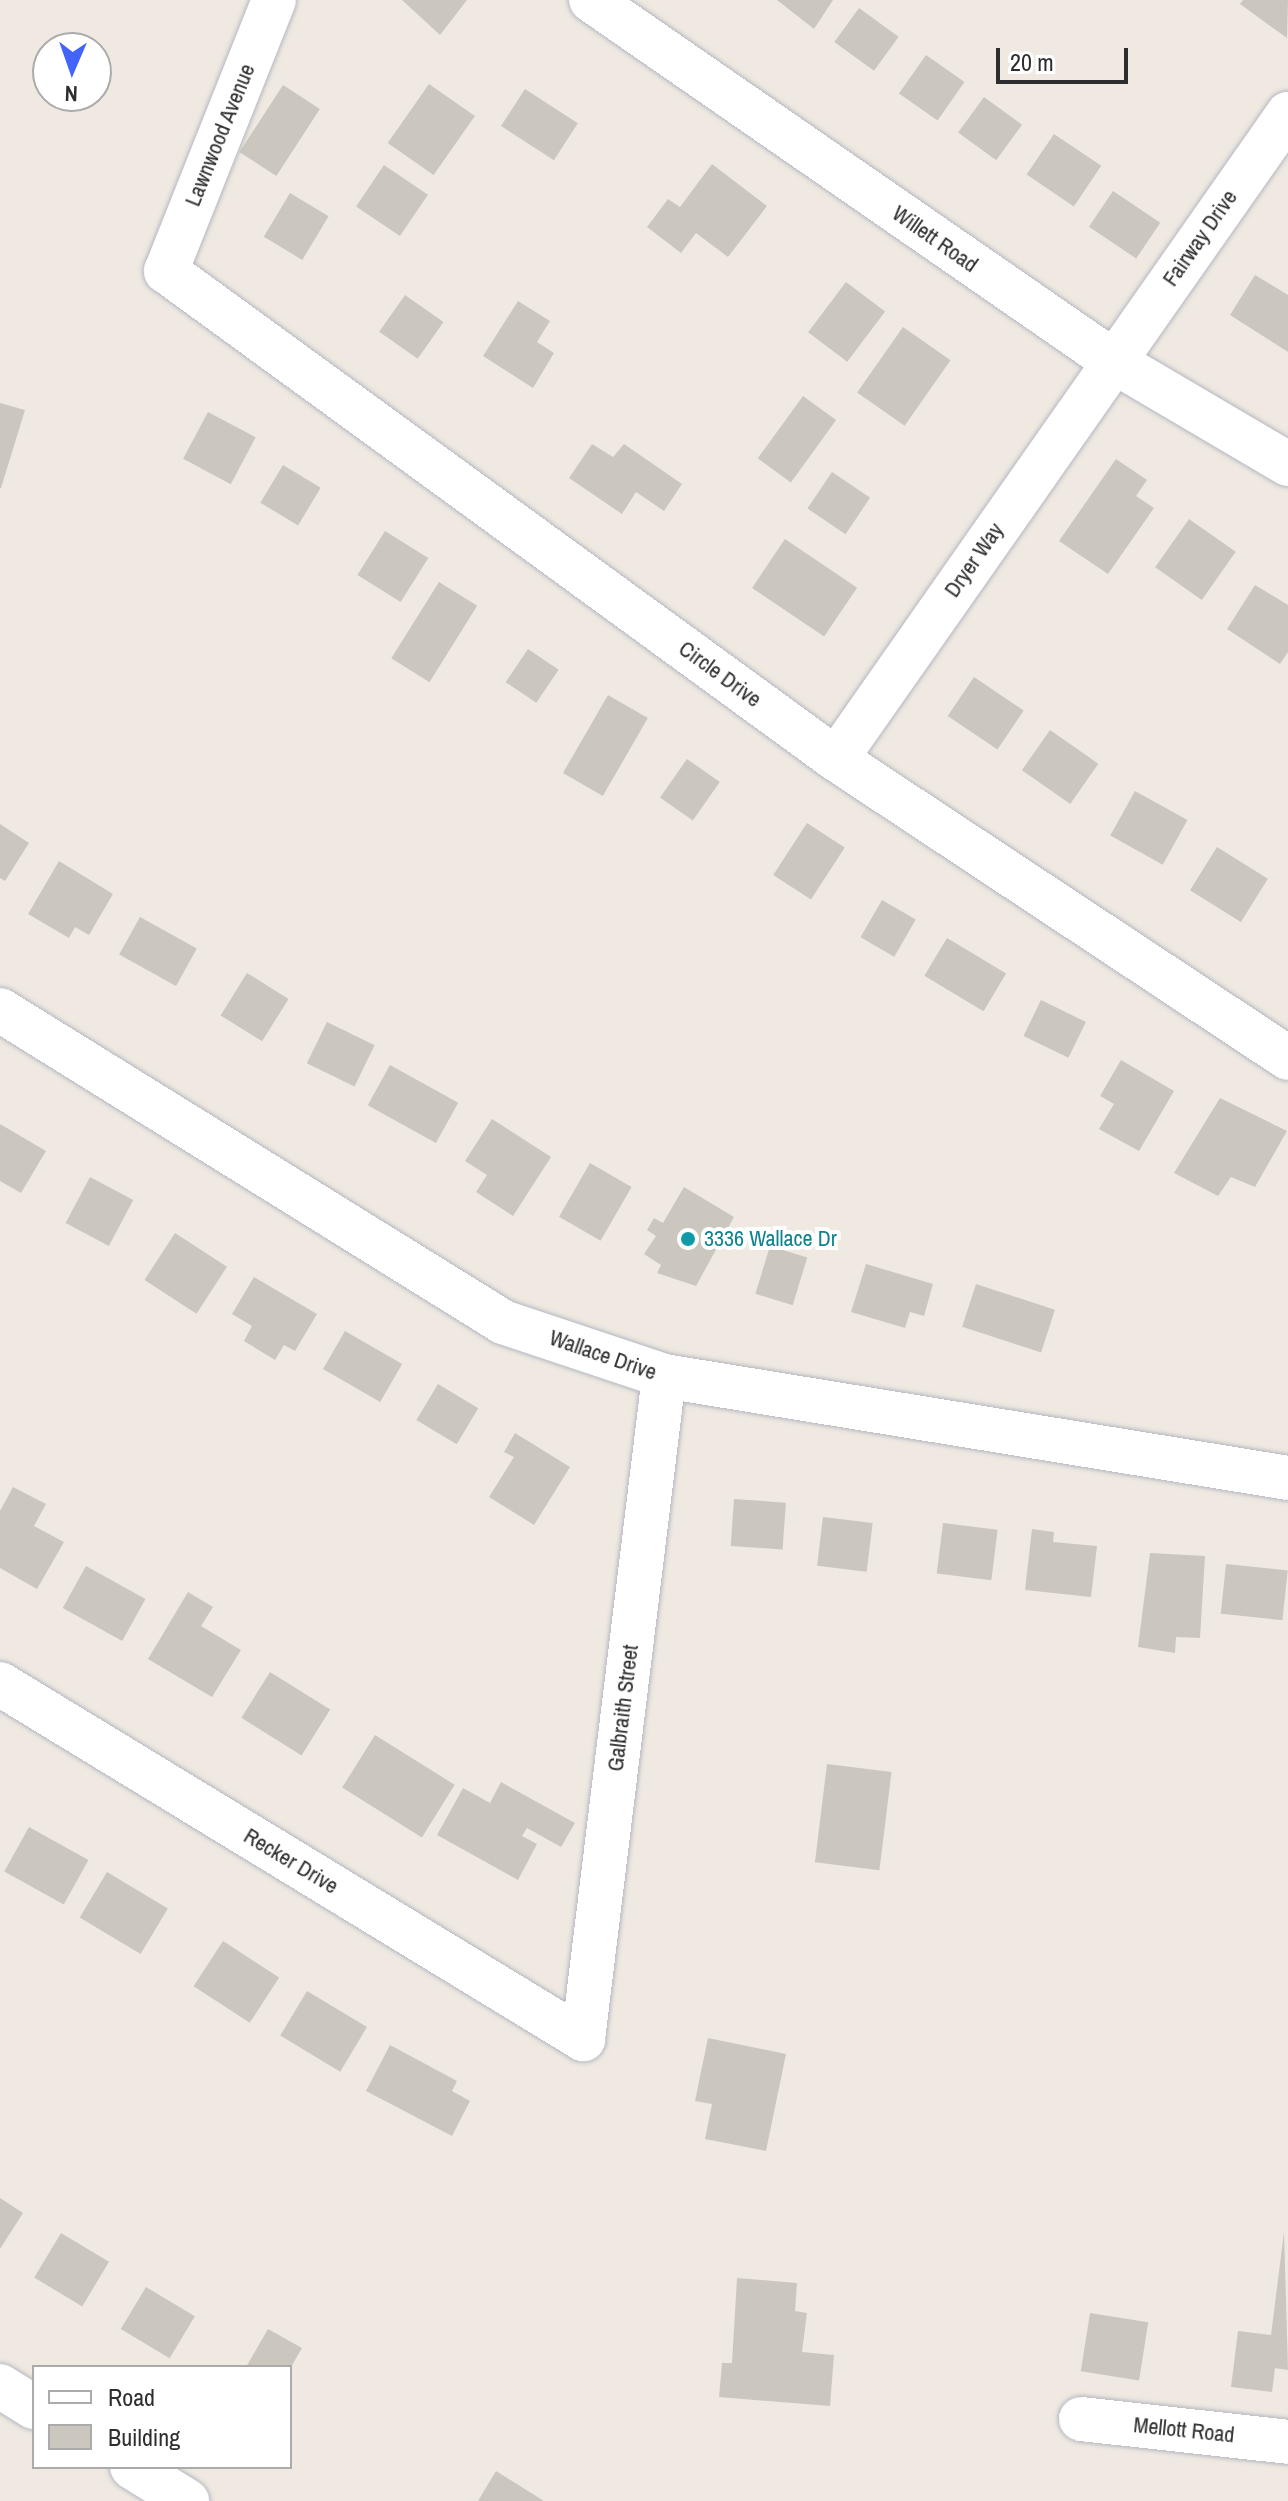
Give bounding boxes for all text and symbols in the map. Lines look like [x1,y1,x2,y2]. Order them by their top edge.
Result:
north arrow [32,32,112,112]
scale bar [1000,32,1132,82]
text: 20 m [1010,46,1054,78]
street label: Lawnwood Avenue [179,60,261,210]
text: N [64,79,78,109]
street label: Fairway Drive [1157,185,1243,291]
street label: Willett Road [887,200,983,278]
street label: Dryer Way [939,518,1009,602]
street label: Circle Drive [674,635,766,713]
place label: 3336 Wallace Dr [704,1226,837,1252]
marker: 3336 Wallace Dr [679,1230,697,1248]
street label: Wallace Drive [546,1324,660,1386]
street label: Galbraith Street [602,1643,644,1773]
street label: Recker Drive [239,1823,343,1899]
legend [32,2365,292,2469]
text: Road [108,2381,155,2413]
street label: Mellott Road [1132,2412,1236,2448]
text: Building [108,2421,180,2453]

